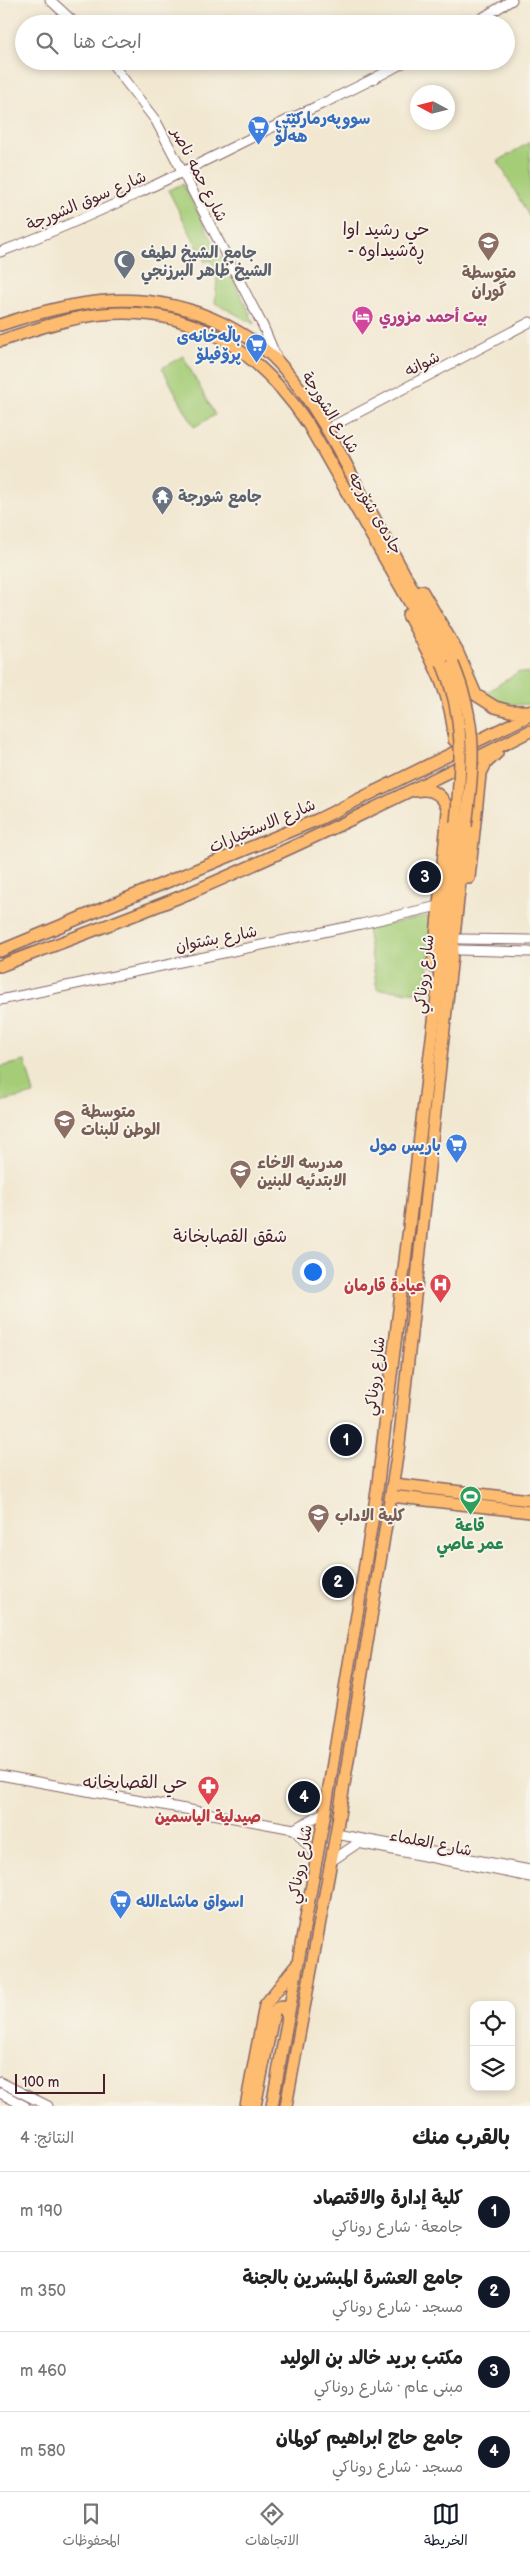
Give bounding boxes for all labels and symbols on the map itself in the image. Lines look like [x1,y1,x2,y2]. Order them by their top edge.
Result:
north arrow [410,85,455,130]
place label: سووپەرمارکێتی هەڵۆ [274,110,370,147]
supermarket icon: سووپەرمارکێتی هەڵۆ [247,115,271,146]
street label: شارع حمه ناصر [165,123,231,225]
street label: شارع سوق الشورجة [24,168,150,236]
district label: حي رشيد اوا - ڕەشیداوە [342,219,430,265]
school or university icon: متوسطة گوران [477,231,501,262]
place label: جامع الشيخ لطيف الشيخ ظاهر البرزنجي [141,244,272,285]
mosque icon: جامع الشيخ لطيف الشيخ ظاهر البرزنجي [113,249,137,280]
place label: متوسطة گوران [462,264,516,302]
hotel icon: بيت أحمد مزوري [351,304,375,335]
place label: بيت أحمد مزوري [379,306,487,329]
place label: باڵەخانەی پرۆفیلۆ [177,325,241,365]
supermarket icon: باڵەخانەی پرۆفیلۆ [245,333,269,364]
street label: شوانە [402,348,443,381]
street label: شارع الشورجة [296,368,362,458]
street label: جادەی شۆرجە [344,469,406,558]
temple icon: جامع شورجة [150,484,174,515]
place label: جامع شورجة [178,488,262,508]
street label: شارع الاستخبارات [207,795,319,858]
pin: 3 [409,858,441,896]
street label: شارع بشتوان [174,922,259,958]
street label: شارع روناكي [410,934,443,1015]
place label: متوسطة الوطن للبنات [81,1103,160,1140]
school or university icon: متوسطة الوطن للبنات [53,1108,77,1139]
supermarket icon: باريس مول [445,1133,469,1164]
place label: باريس مول [370,1137,441,1156]
place label: مدرسه الاخاء الابتدئيه للبنين [257,1154,346,1191]
school or university icon: مدرسه الاخاء الابتدئيه للبنين [229,1159,253,1190]
district label: شقق القصابخانة [173,1226,287,1247]
your location [300,1259,326,1285]
hospital icon: عيادة قارمان [428,1273,452,1304]
place label: عيادة قارمان [344,1277,424,1296]
street label: شارع روناكي [361,1336,394,1417]
pin: 1 [330,1421,362,1459]
sports icon: قاعة عمر عاصي [458,1484,482,1515]
school or university icon: كلية الاداب [307,1503,331,1534]
place label: كلية الاداب [335,1507,405,1526]
place label: قاعة عمر عاصي [436,1517,504,1558]
pin: 2 [322,1563,354,1601]
district label: حي القصابخانه [82,1772,188,1798]
pharmacy icon: صيدلية الياسمين [196,1775,220,1806]
pin: 4 [288,1778,320,1816]
place label: صيدلية الياسمين [155,1808,261,1827]
street label: شارع روناكي [284,1823,321,1906]
street label: شارع العلماء [388,1826,474,1862]
supermarket icon: اسواق ماشاءالله [108,1889,132,1920]
place label: اسواق ماشاءالله [136,1893,244,1912]
scale bar [15,2071,105,2094]

